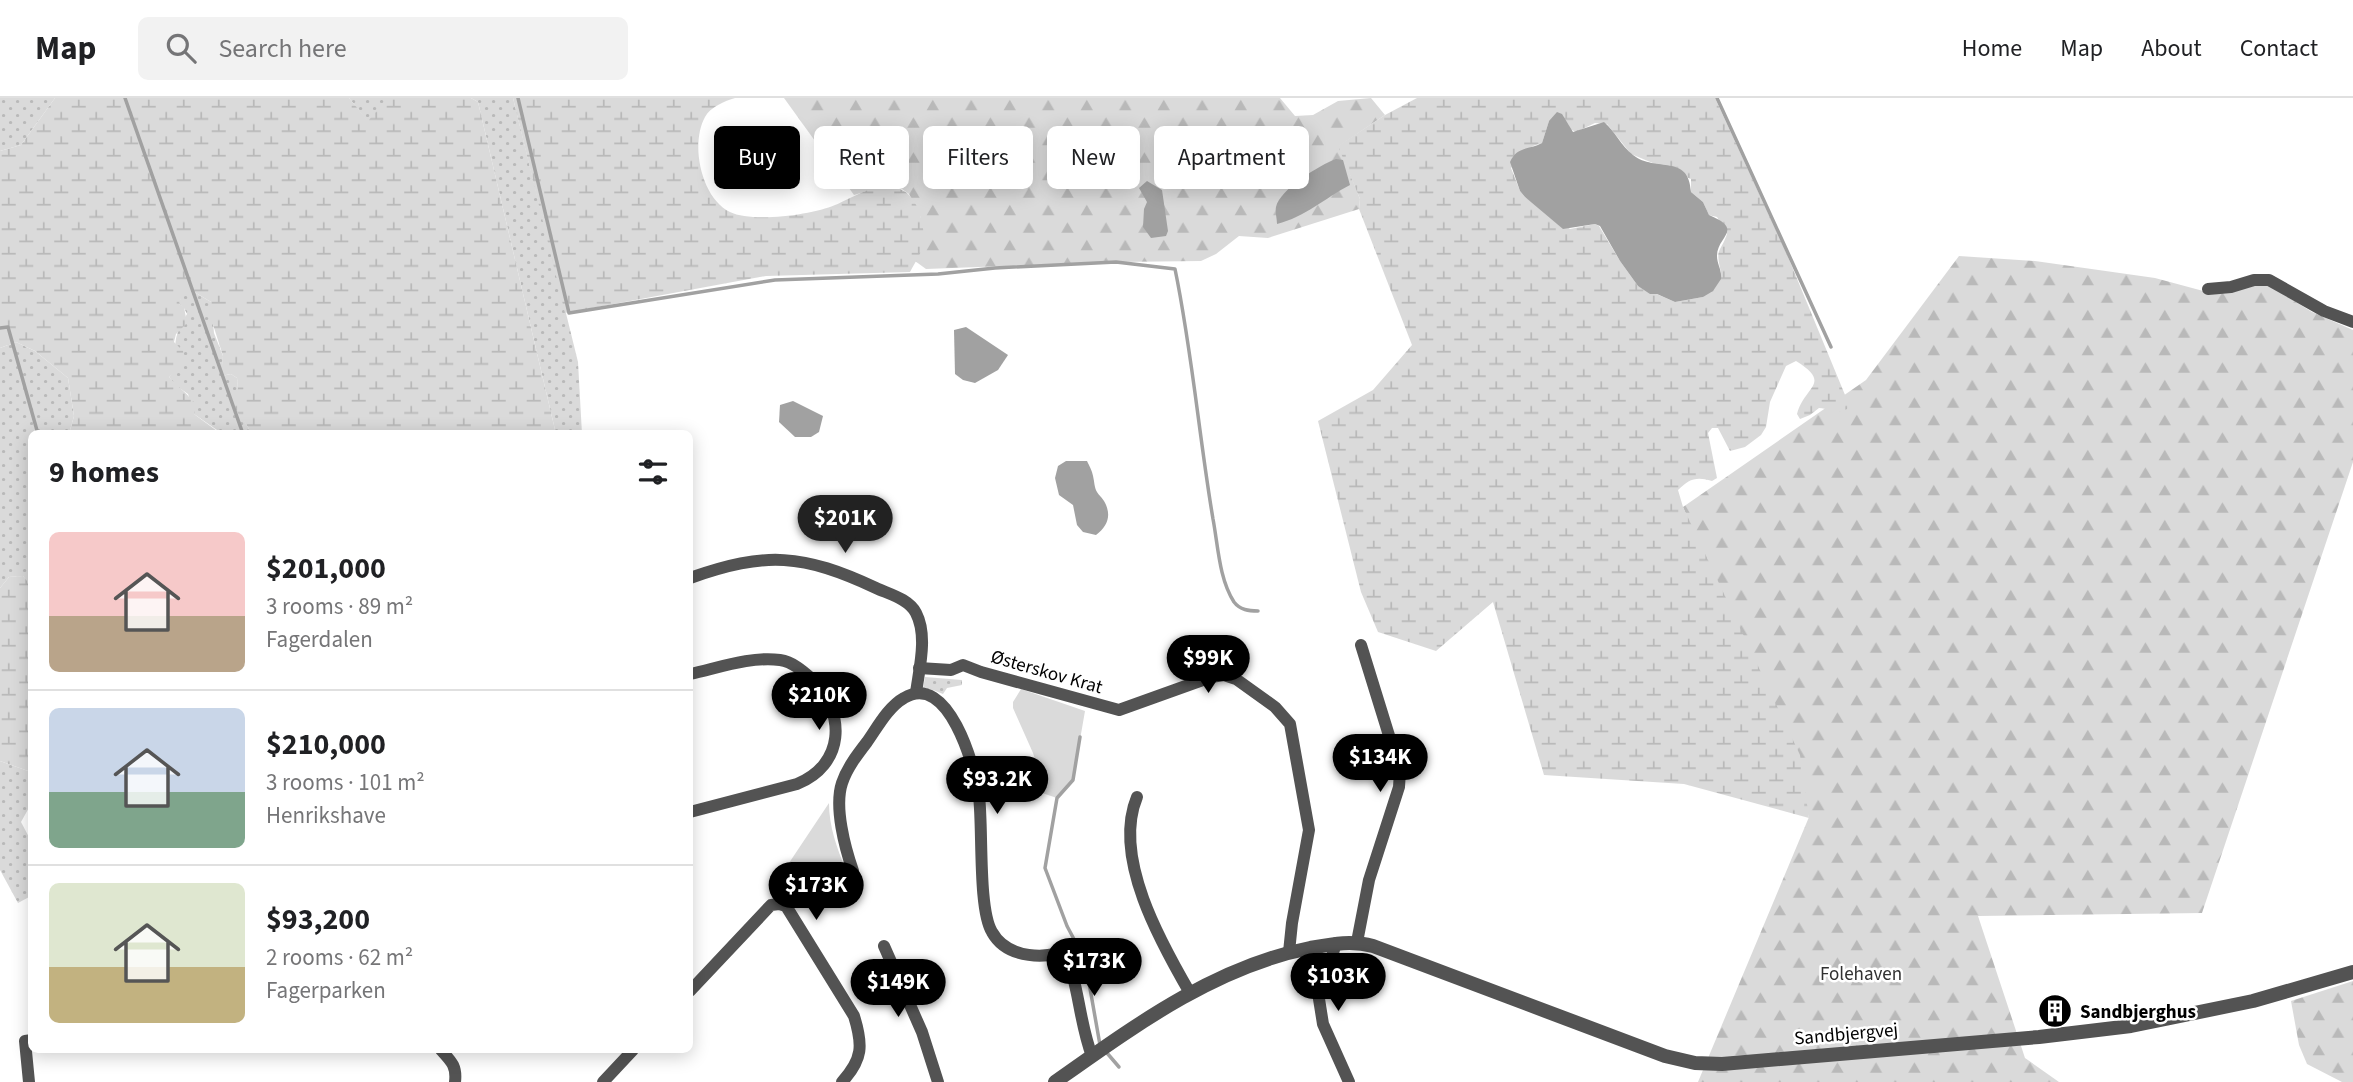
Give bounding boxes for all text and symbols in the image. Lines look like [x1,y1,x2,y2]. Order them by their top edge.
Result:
search box [138,17,628,80]
text: Map [35,25,96,72]
icon: search [162,29,200,67]
text: Search here [218,30,347,67]
text: Home [1962,31,2022,66]
text: Map [2060,31,2103,66]
text: About [2141,31,2202,66]
text: Contact [2240,31,2318,66]
chip: Buy [714,126,800,189]
chip: Rent [814,126,909,189]
chip: Filters [923,126,1033,189]
chip: New [1047,126,1140,189]
chip: Apartment [1154,126,1309,189]
text: 9 homes [49,451,159,494]
icon: filters [634,453,672,491]
pin: $201K [796,496,894,555]
text: $201K [814,501,876,534]
text: $201,000 [266,547,386,590]
icon: home [105,560,189,644]
text: 3 rooms · 89 m² [266,590,413,623]
text: Fagerdalen [266,623,373,656]
pin: $99K [1167,636,1249,695]
text: $99K [1183,641,1233,674]
street label: Østerskov Krat [988,644,1106,701]
pin: $210K [770,672,868,732]
text: $210K [788,678,850,711]
text: $210,000 [266,723,386,766]
pin: $134K [1331,734,1429,794]
icon: home [105,736,189,820]
text: $134K [1349,740,1411,773]
pin: $93.2K [940,756,1054,816]
text: $93.2K [962,762,1032,795]
text: 3 rooms · 101 m² [266,766,425,799]
text: Henrikshave [266,799,386,832]
pin: $173K [767,862,865,922]
text: $173K [785,868,847,901]
text: $93,200 [266,898,370,941]
icon: home [105,911,189,995]
pin: $173K [1045,939,1143,998]
text: 2 rooms · 62 m² [266,941,413,974]
text: $173K [1063,944,1125,977]
pin: $103K [1289,954,1387,1013]
text: $103K [1307,959,1369,992]
pin: $149K [849,960,947,1019]
park label: Folehaven [1820,961,1902,988]
text: $149K [867,965,929,998]
text: Fagerparken [266,974,386,1007]
building icon: Sandbjerghus [2036,992,2074,1030]
place label: Sandbjerghus [2080,999,2196,1026]
street label: Sandbjergvej [1793,1017,1899,1052]

